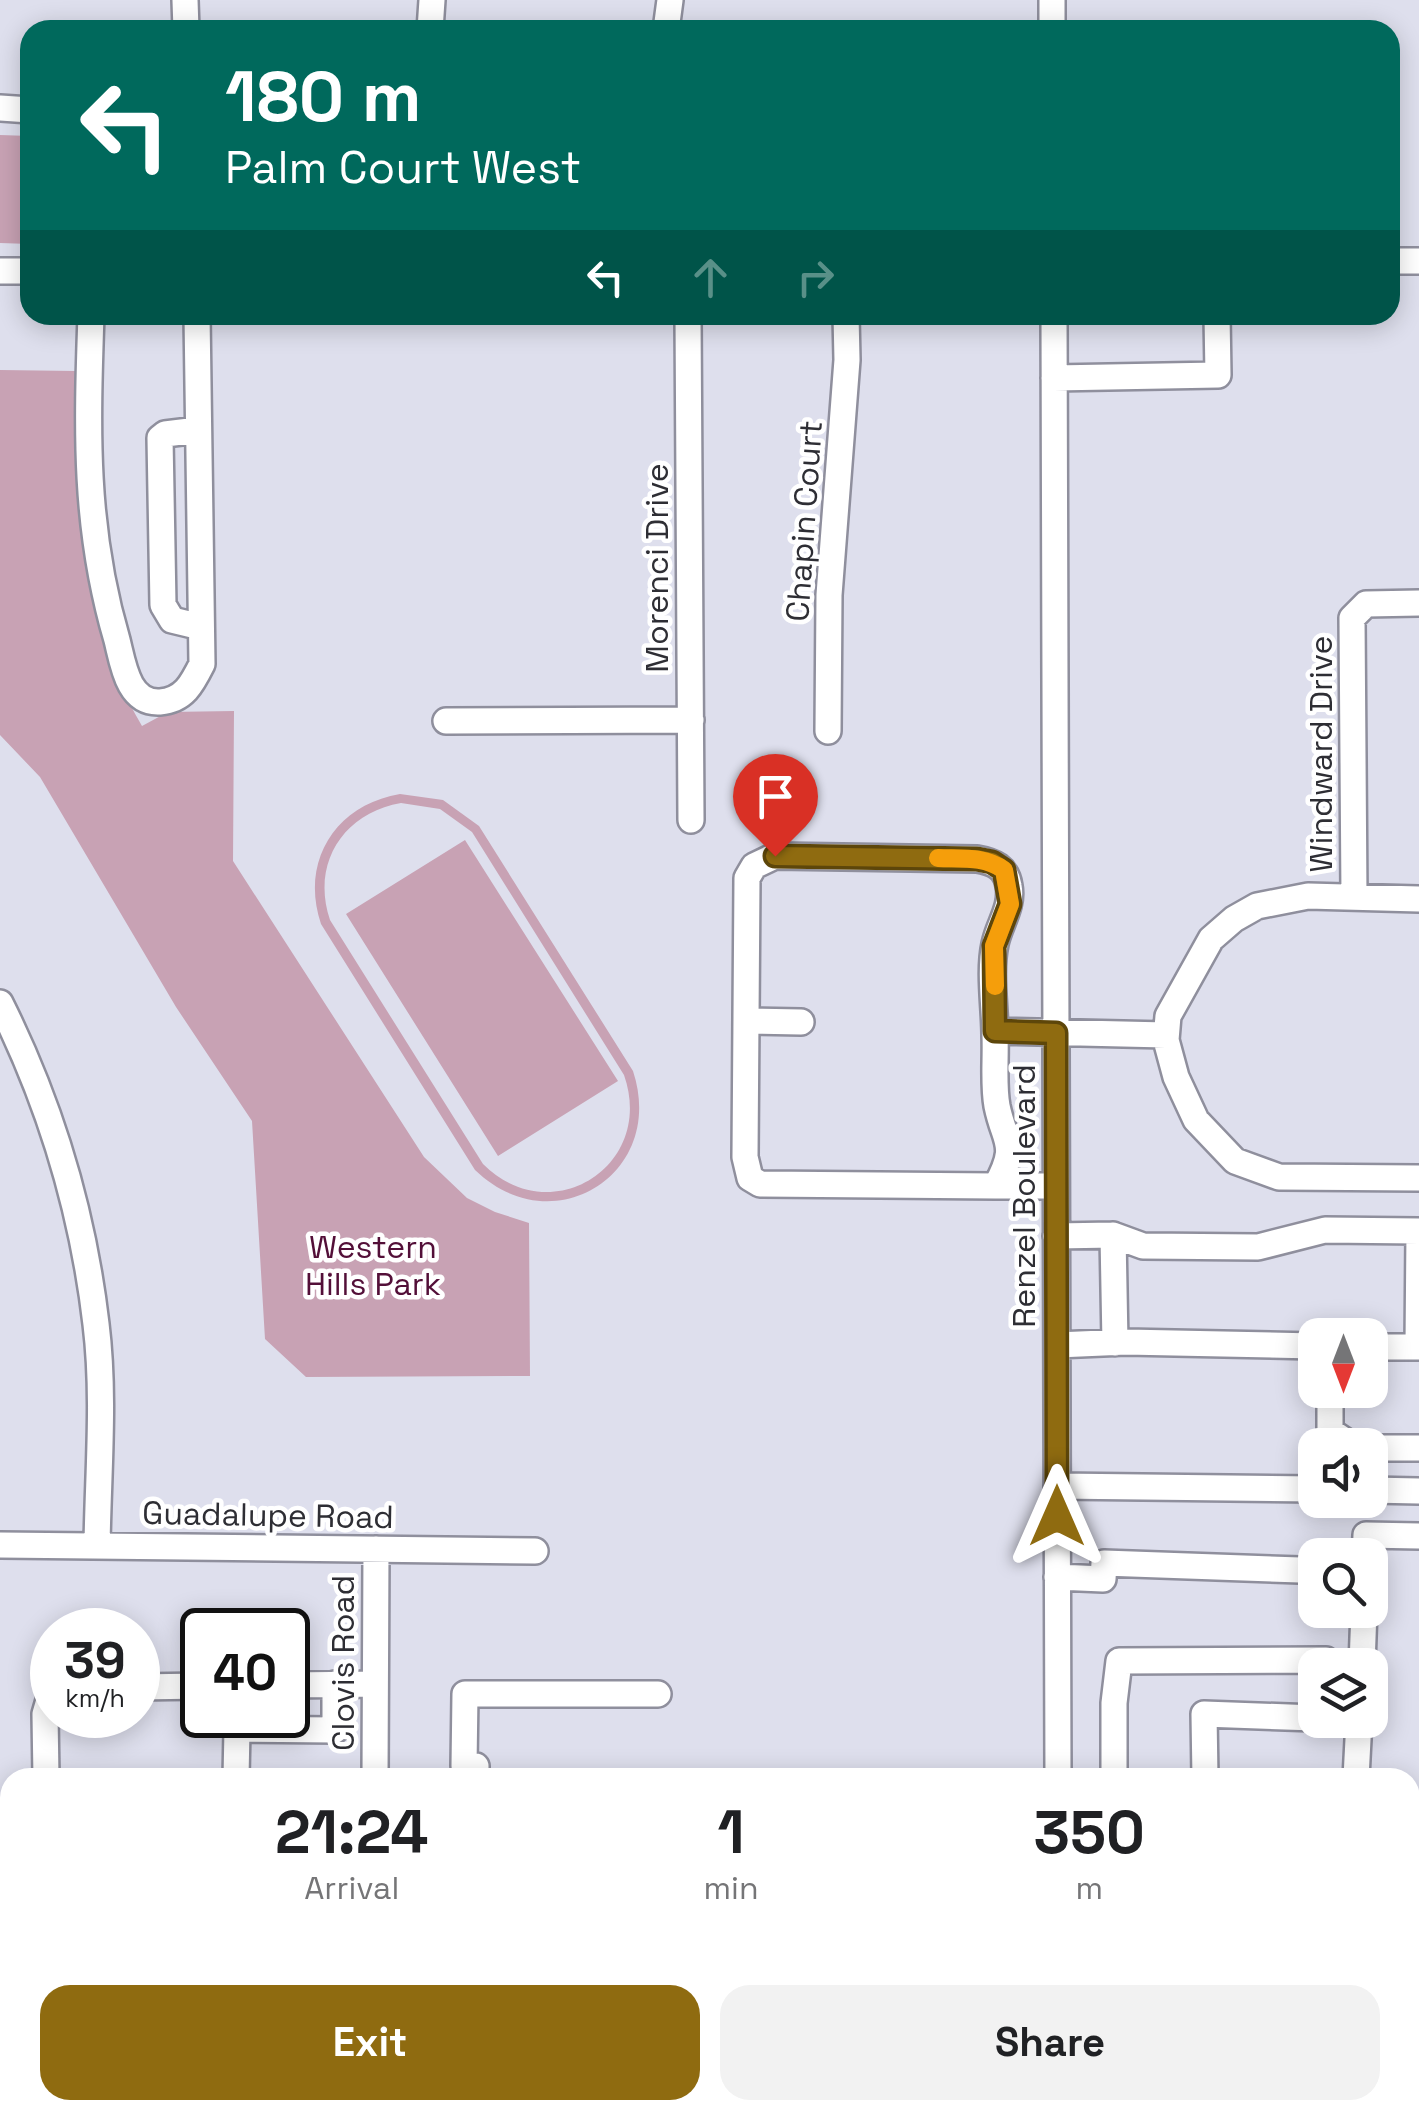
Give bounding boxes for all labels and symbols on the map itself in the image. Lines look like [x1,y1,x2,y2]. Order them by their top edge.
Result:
street label: Chapin Court [777,419,831,623]
street label: Morenci Drive [637,463,677,673]
street label: Windward Drive [1301,636,1341,872]
pin [733,754,818,857]
street label: Renzel Boulevard [1004,1064,1044,1328]
park label: Western Hills Park [305,1227,441,1304]
north arrow [1298,1318,1388,1408]
position arrow [1005,1464,1109,1568]
street label: Guadalupe Road [142,1493,394,1537]
street label: Clovis Road [323,1575,363,1751]
speed limit sign: 40 [180,1608,310,1738]

